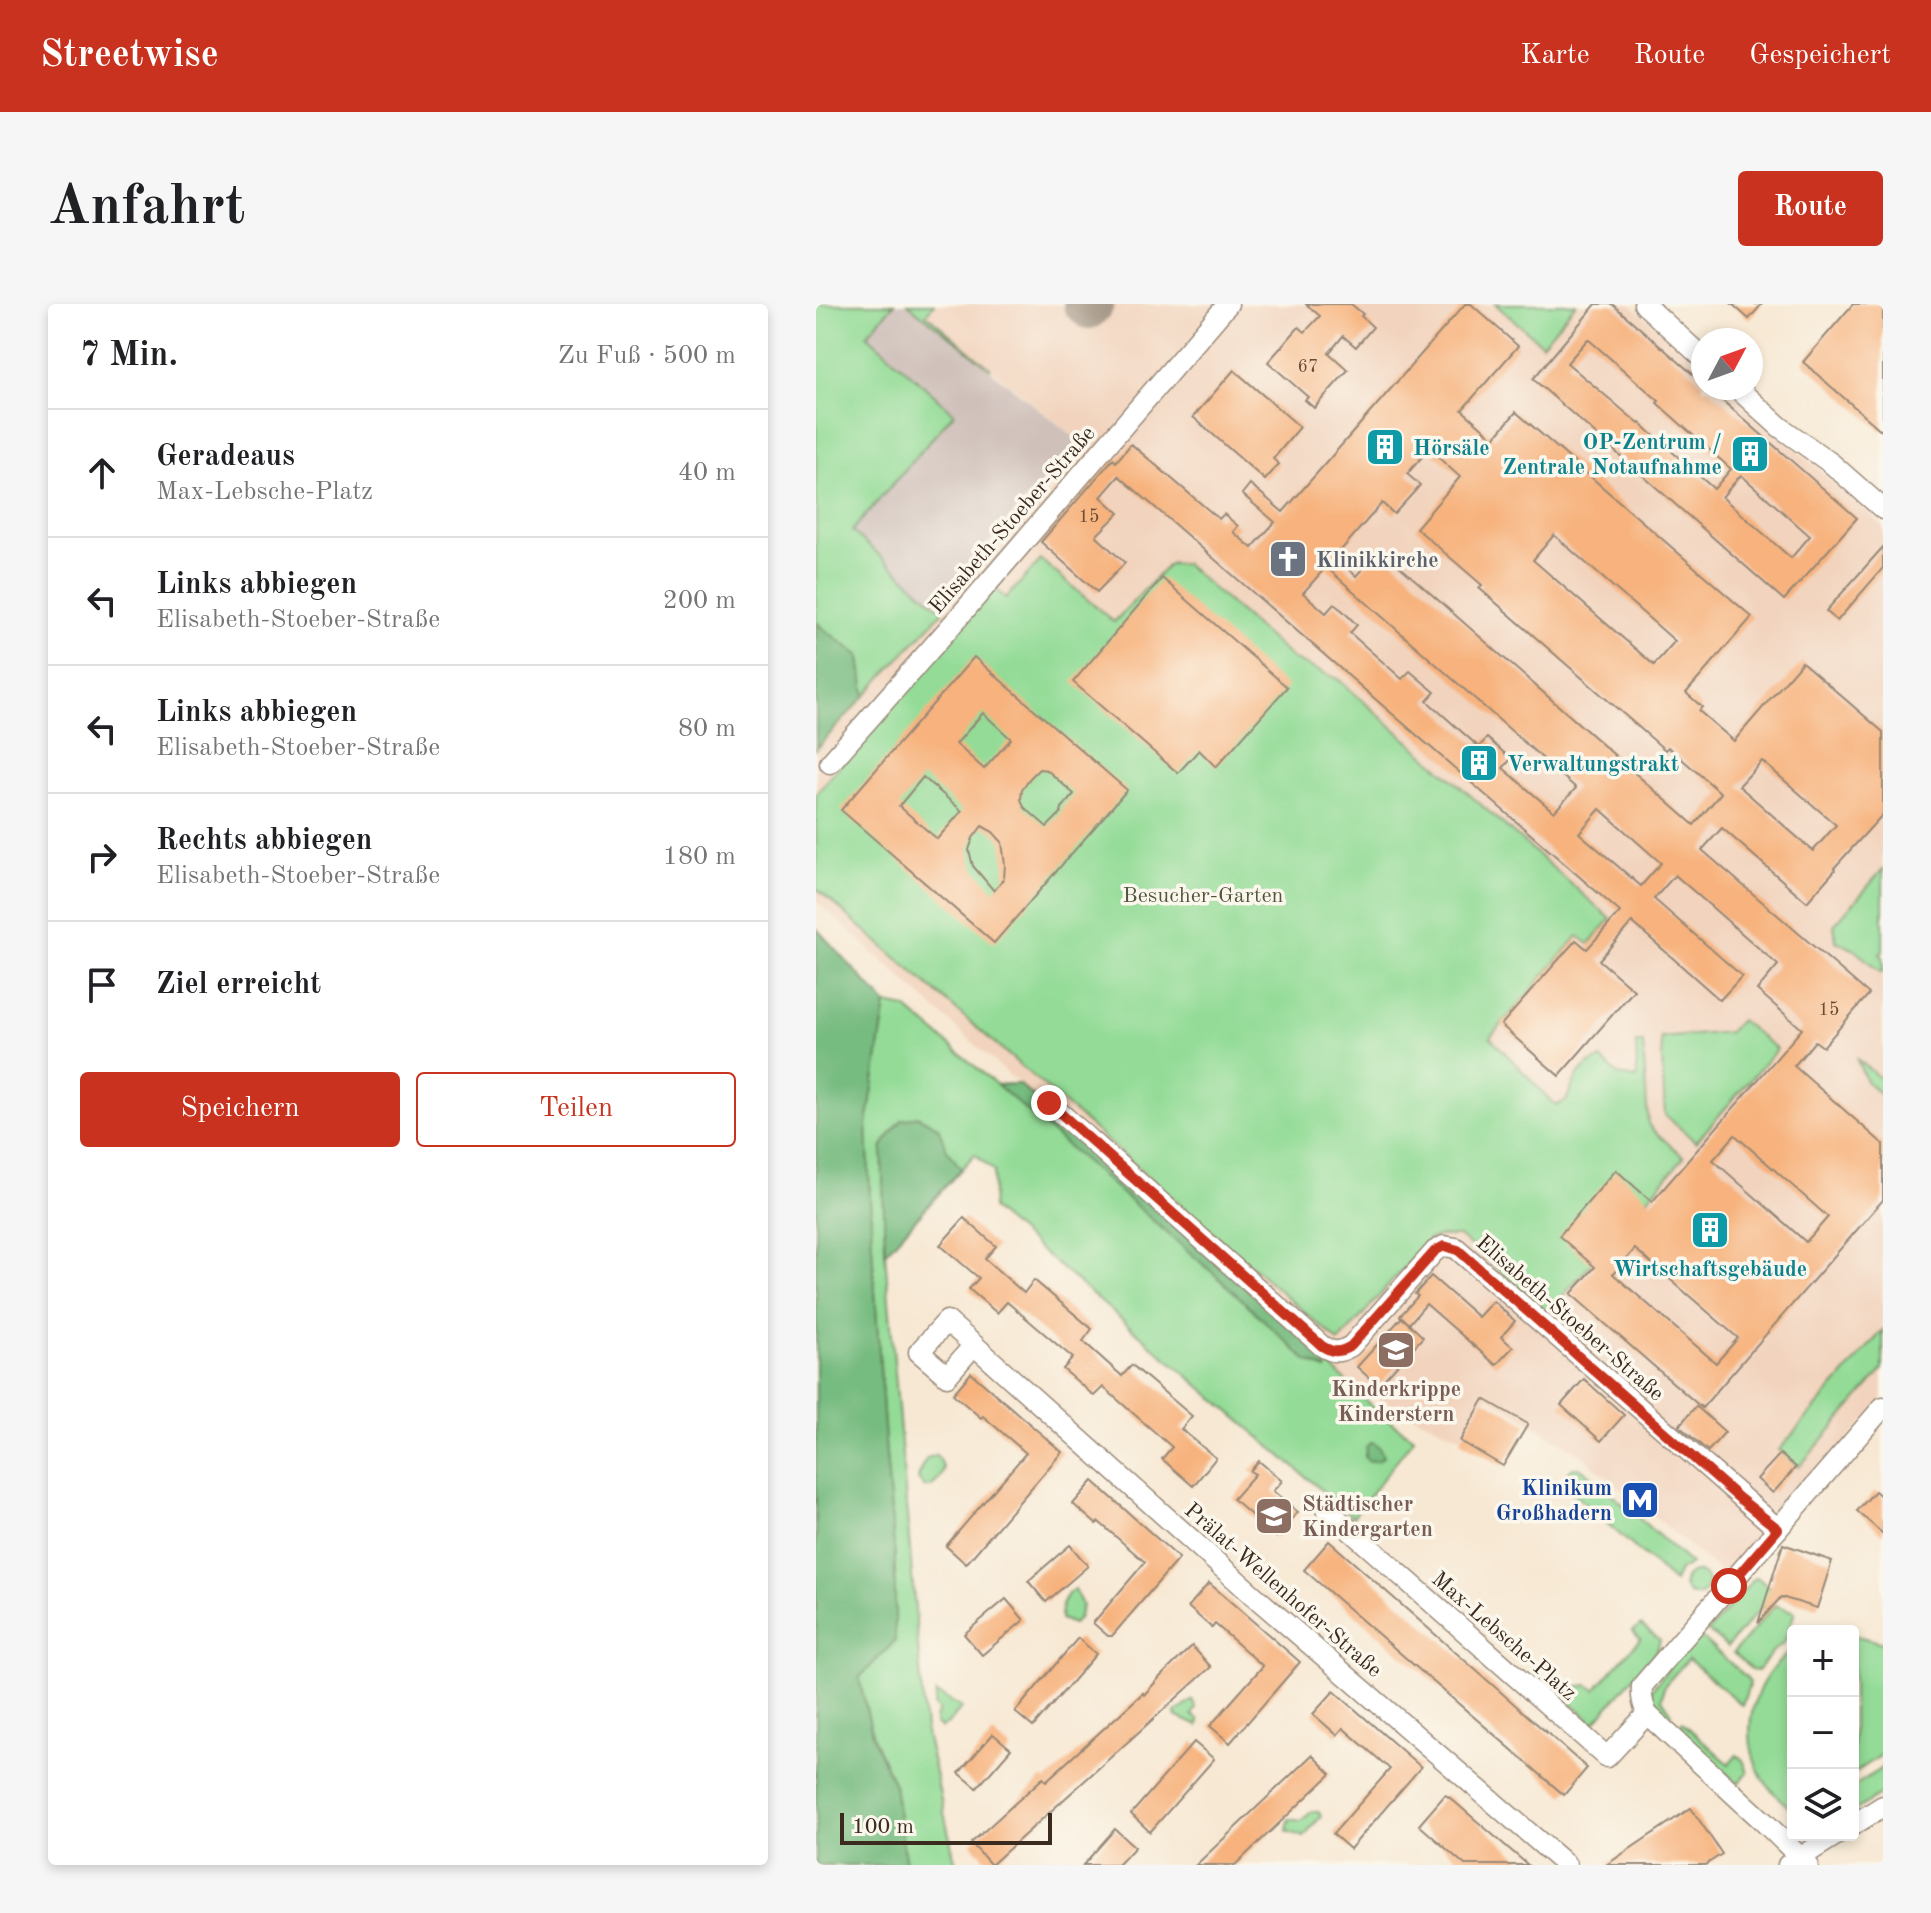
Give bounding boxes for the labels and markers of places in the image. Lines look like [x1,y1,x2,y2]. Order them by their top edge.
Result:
building icon: Hörsäle [1364,426,1406,468]
place label: OP-Zentrum / Zentrale Notaufnahme [1502,432,1722,479]
building icon: OP-Zentrum / Zentrale Notaufnahme [1729,433,1771,475]
place label: Hörsäle [1413,438,1490,460]
church icon: Klinikkirche [1267,538,1309,580]
place label: Klinikkirche [1316,550,1439,572]
building icon: Verwaltungstrakt [1458,742,1500,784]
place label: Verwaltungstrakt [1507,754,1679,776]
building icon: Wirtschaftsgebäude [1689,1209,1731,1251]
place label: Wirtschaftsgebäude [1613,1259,1807,1281]
school or university icon: Kinderkrippe Kinderstern [1375,1329,1417,1371]
place label: Kinderkrippe Kinderstern [1331,1379,1461,1426]
place label: Klinikum Großhadern [1496,1478,1612,1525]
metro station icon: Klinikum Großhadern [1619,1479,1661,1521]
place label: Städtischer Kindergarten [1302,1494,1433,1541]
school or university icon: Städtischer Kindergarten [1253,1495,1295,1537]

